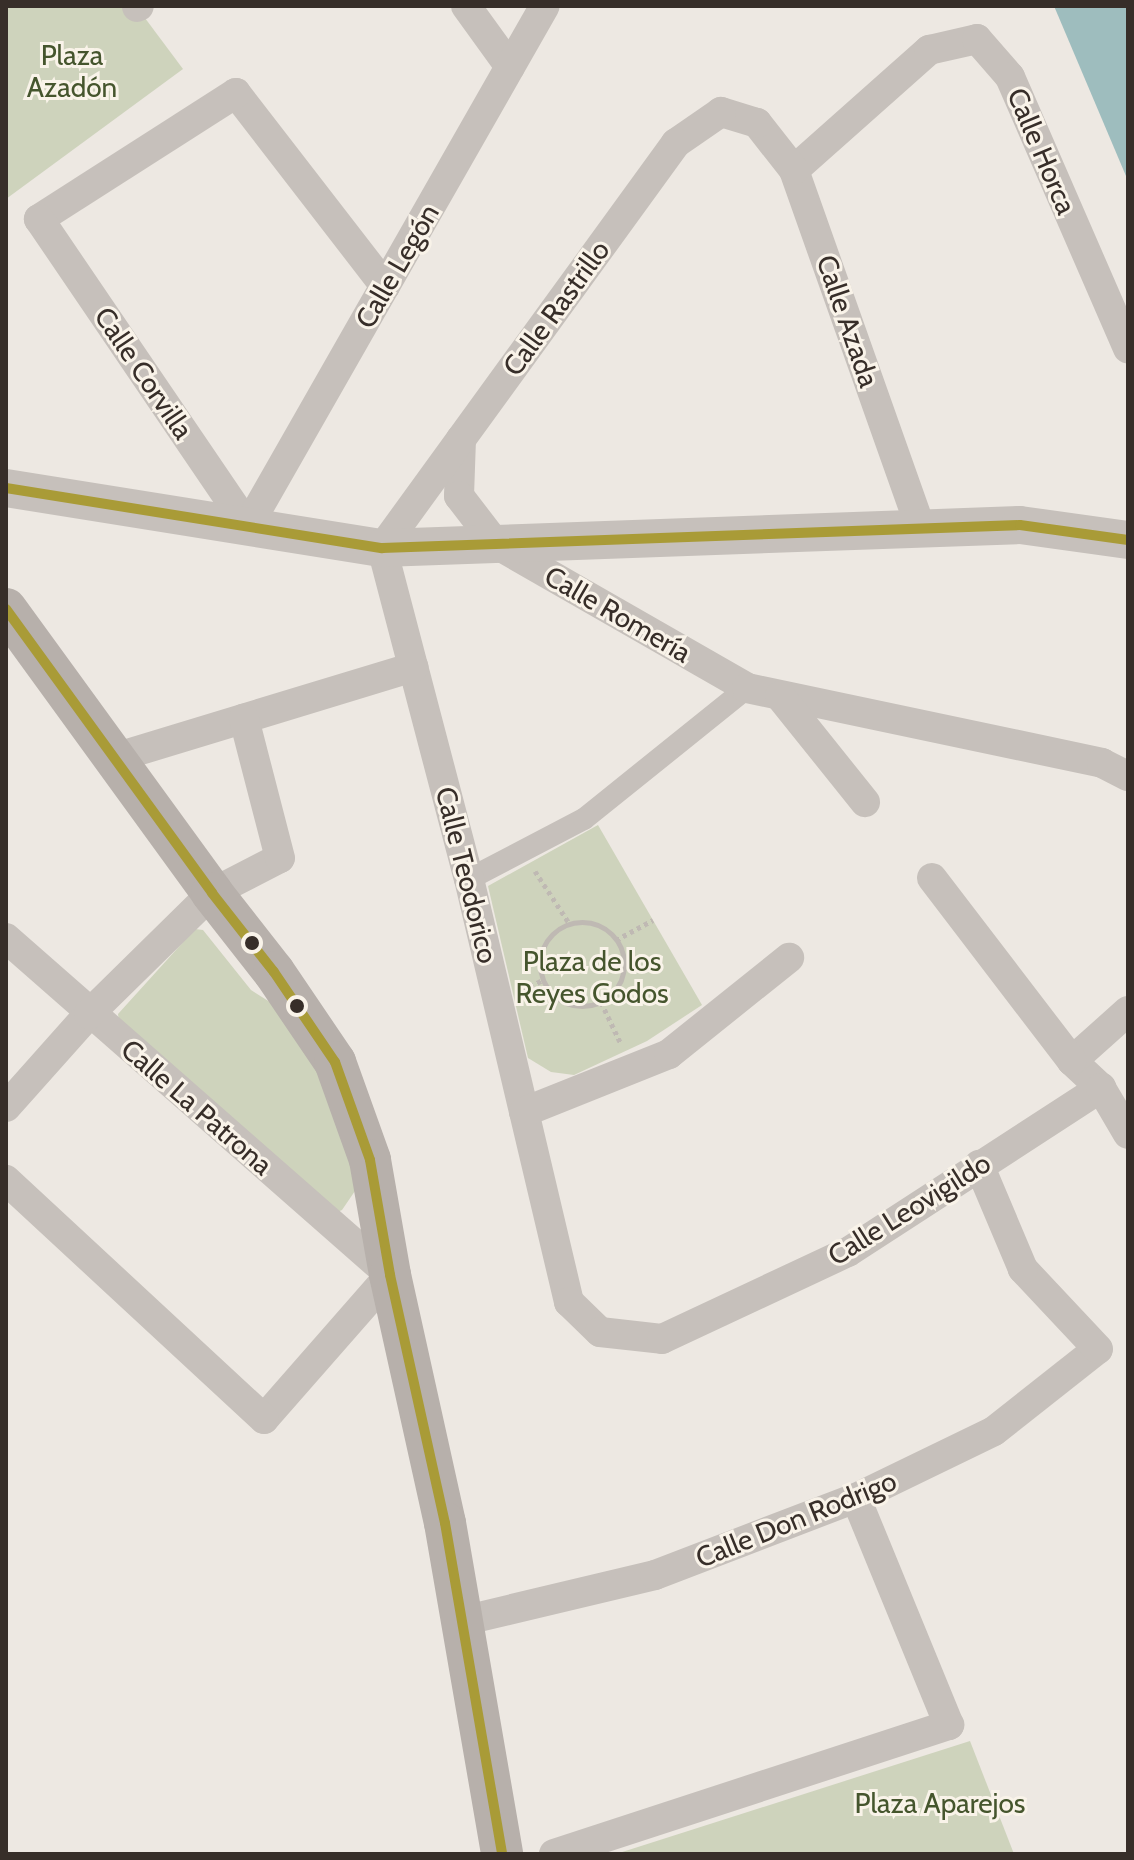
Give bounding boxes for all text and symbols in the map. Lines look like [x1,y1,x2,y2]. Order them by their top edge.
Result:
park label: Plaza Azadón [27,38,117,104]
street label: Calle Horca [1000,83,1084,219]
street label: Calle Legón [348,198,446,334]
street label: Calle Rastrillo [496,234,616,382]
street label: Calle Azada [810,251,886,391]
street label: Calle Corvilla [88,301,200,445]
street label: Calle Romería [539,559,697,669]
street label: Calle Teodorico [429,783,505,967]
unlabelled marker [244,935,260,951]
park label: Plaza de los Reyes Godos [515,944,669,1010]
unlabelled marker [289,998,305,1014]
street label: Calle La Patrona [115,1032,279,1182]
street label: Calle Leovigildo [822,1146,996,1272]
street label: Calle Don Rodrigo [691,1463,901,1575]
park label: Plaza Aparejos [855,1786,1025,1820]

